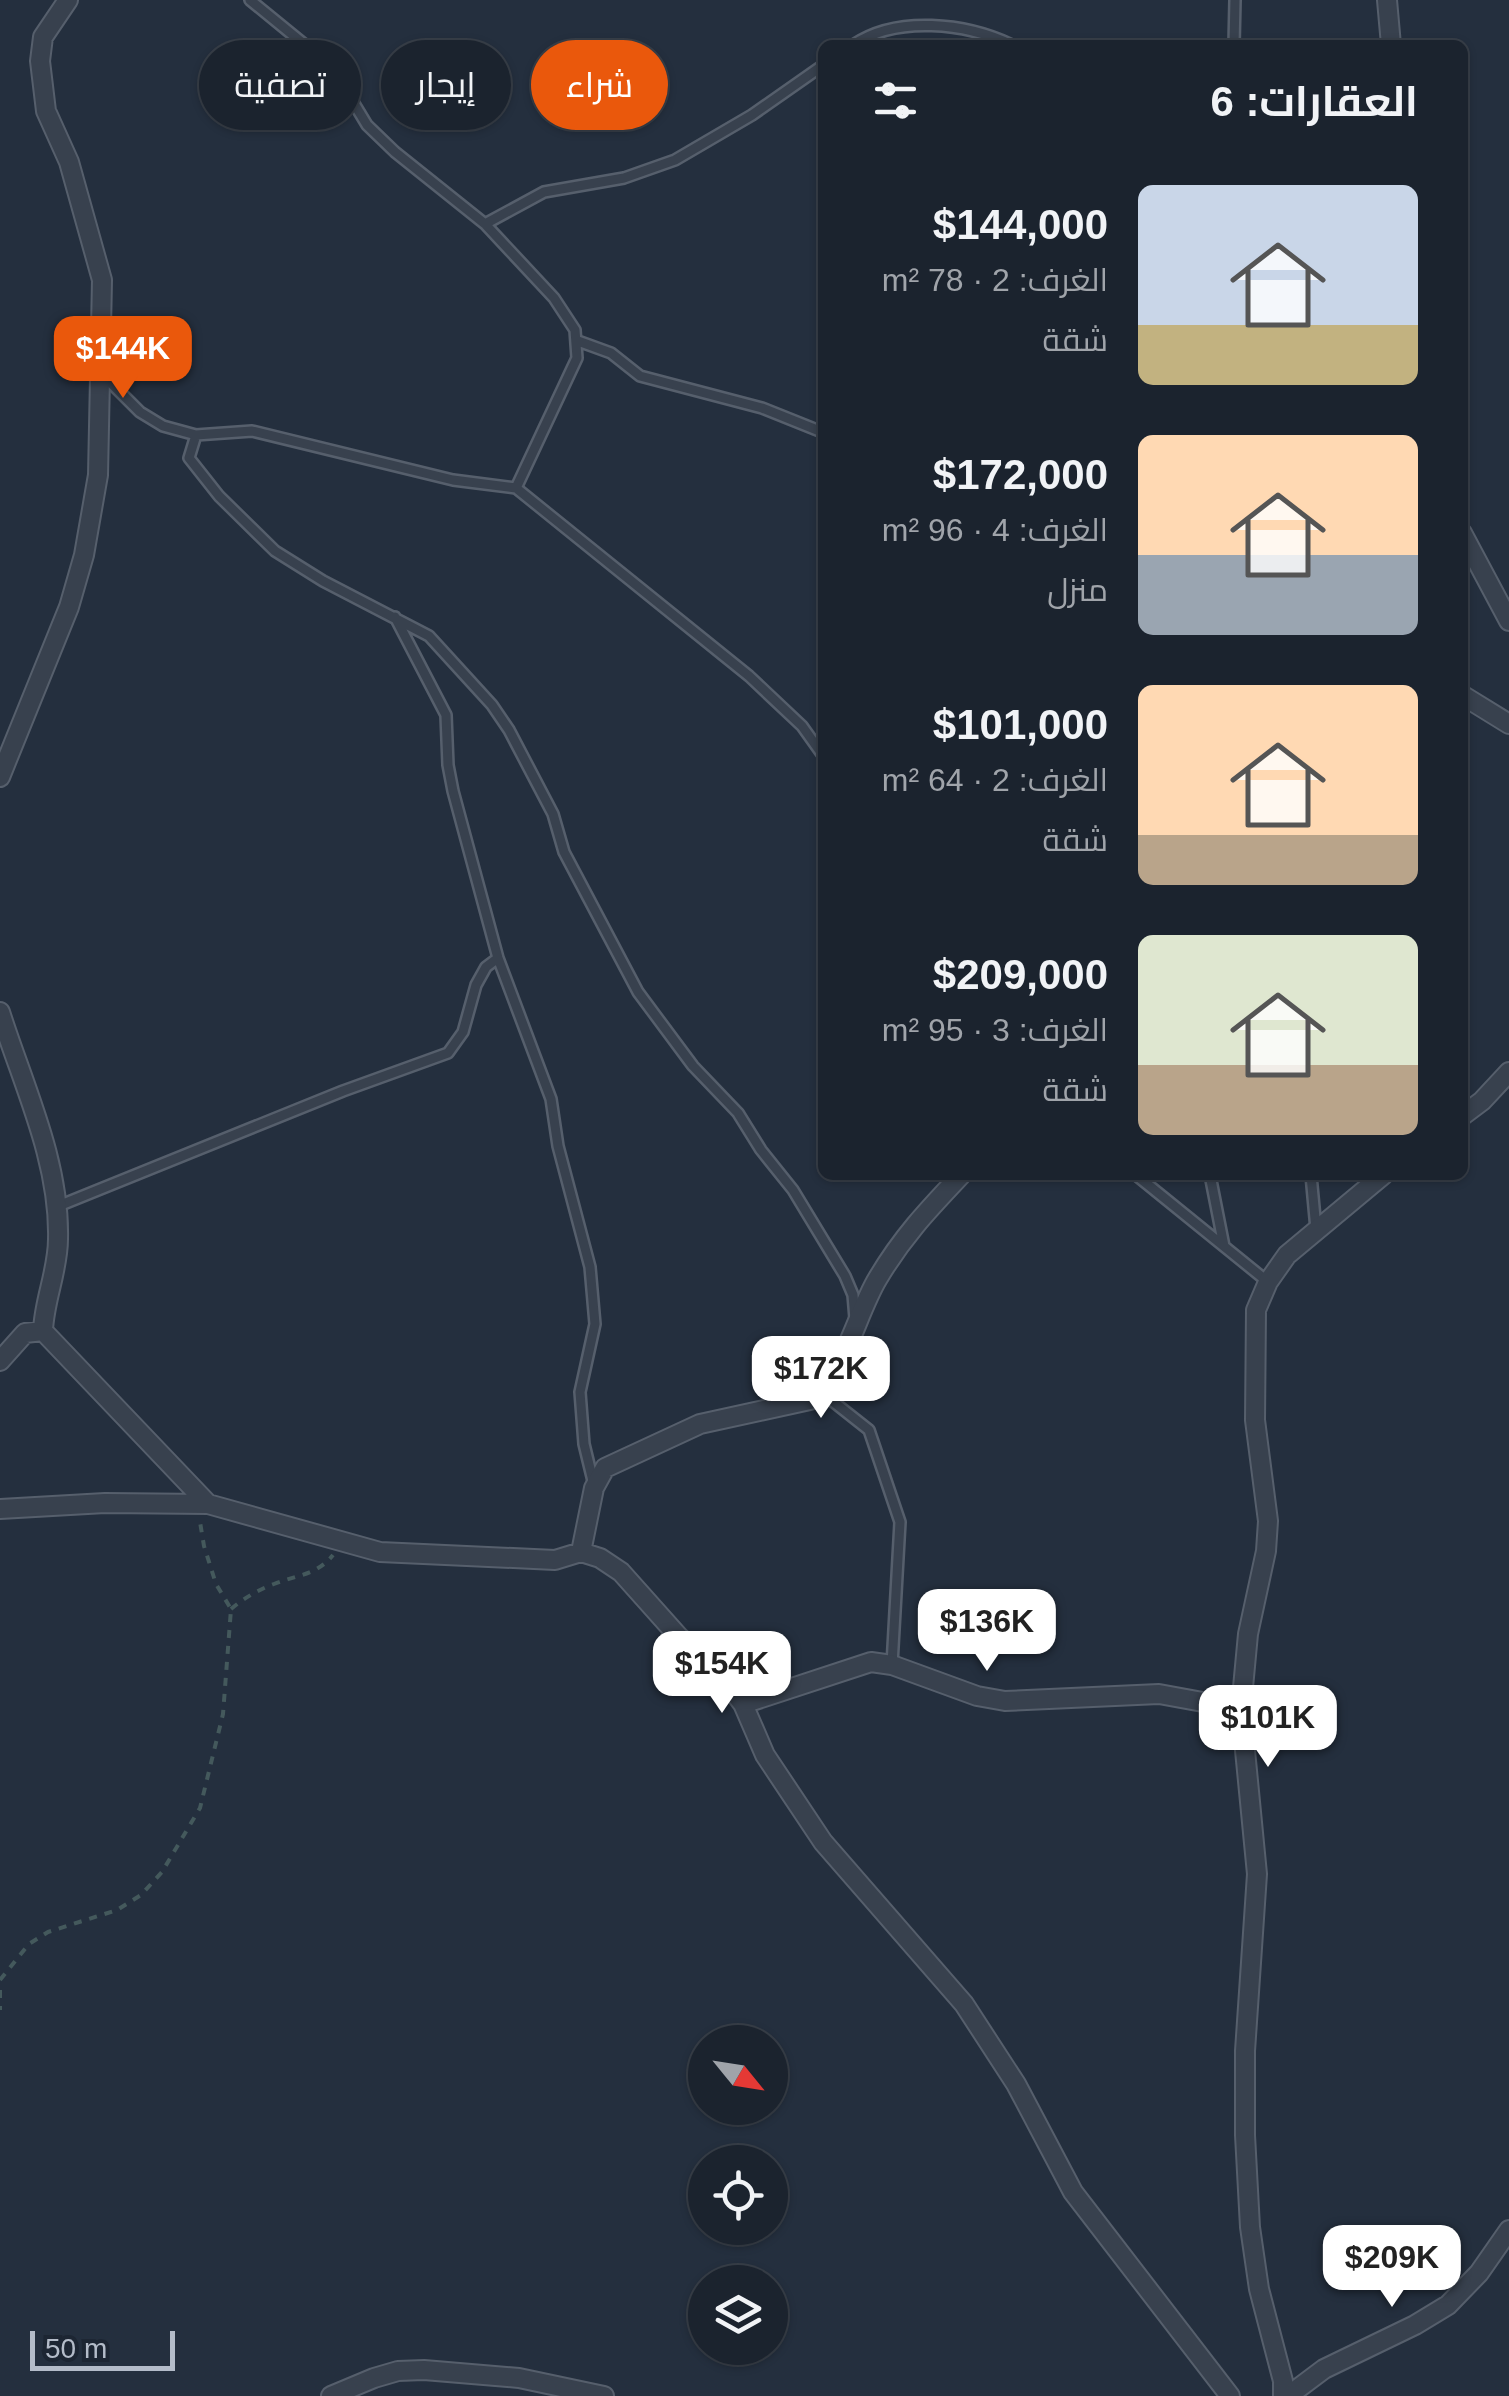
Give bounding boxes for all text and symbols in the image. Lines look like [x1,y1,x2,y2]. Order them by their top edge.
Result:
chip: تصفية [199,40,361,130]
chip: إيجار [381,40,511,130]
chip: شراء [531,40,668,130]
icon: filters [868,73,923,128]
text: العقارات: 6 [1210,78,1418,125]
text: $144,000 [933,201,1108,248]
icon: home [1218,225,1338,345]
text: الغرف: 2 · 78 m² [882,262,1108,298]
pin: $144K [53,316,193,401]
text: شقة [1043,322,1108,358]
text: $144K [76,330,170,366]
text: $172,000 [933,451,1108,498]
icon: home [1218,475,1338,595]
text: الغرف: 4 · 96 m² [882,512,1108,548]
text: منزل [1047,572,1108,608]
text: $101,000 [933,701,1108,748]
icon: home [1218,725,1338,845]
text: الغرف: 2 · 64 m² [882,762,1108,798]
text: شقة [1043,822,1108,858]
text: $209,000 [933,951,1108,998]
icon: home [1218,975,1338,1095]
text: الغرف: 3 · 95 m² [882,1012,1108,1048]
text: شقة [1043,1072,1108,1108]
pin: $172K [751,1336,891,1421]
text: $172K [774,1350,868,1386]
pin: $136K [917,1589,1057,1674]
text: $136K [940,1603,1034,1639]
pin: $154K [652,1631,792,1716]
text: $154K [675,1645,769,1681]
pin: $101K [1198,1685,1338,1770]
text: $101K [1221,1699,1315,1735]
north arrow [688,2025,788,2125]
map controls [688,2025,788,2365]
button: locate [688,2145,788,2245]
pin: $209K [1322,2225,1462,2310]
text: $209K [1345,2239,1439,2275]
button: layers [688,2265,788,2365]
scale bar [30,2326,175,2370]
text: 50 m [45,2333,107,2364]

